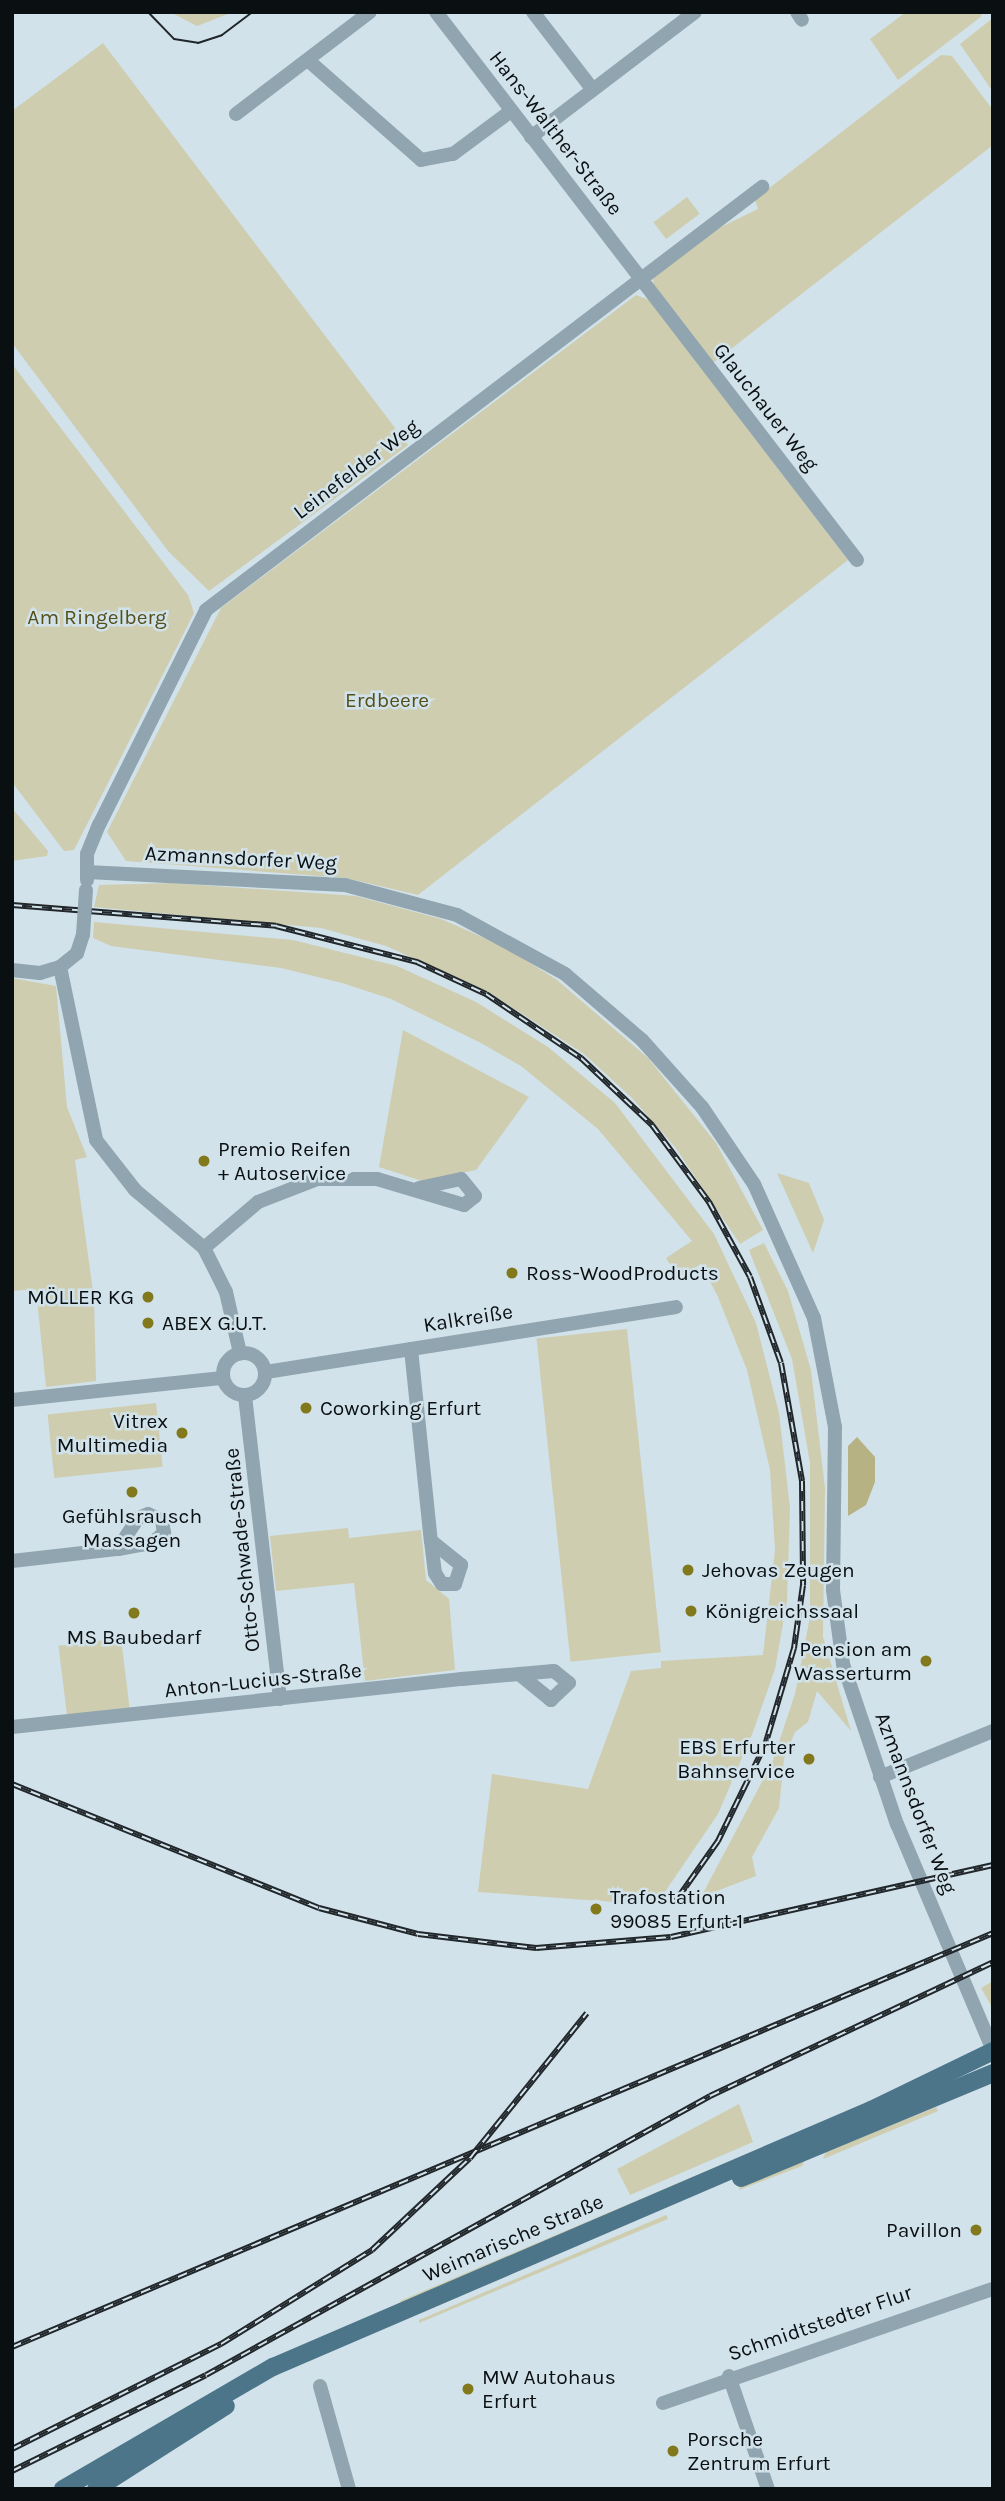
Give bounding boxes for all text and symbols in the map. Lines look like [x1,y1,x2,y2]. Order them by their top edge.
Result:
street label: Hans-Walther-Straße [484,46,628,220]
street label: Glauchauer Weg [708,338,824,476]
street label: Leinefelder Weg [288,414,424,524]
park label: Am Ringelberg [27,604,167,630]
park label: Erdbeere [345,687,429,713]
street label: Azmannsdorfer Weg [144,840,338,876]
place label: Premio Reifen + Autoservice [218,1136,351,1186]
marker: Premio Reifen + Autoservice [196,1153,212,1169]
place label: Ross-WoodProducts [526,1260,719,1286]
marker: Ross-WoodProducts [504,1265,520,1281]
place label: MÖLLER KG [27,1284,134,1310]
marker: MÖLLER KG [140,1289,156,1305]
street label: Kalkreiße [421,1298,515,1338]
place label: ABEX G.U.T. [162,1310,266,1336]
marker: ABEX G.U.T. [140,1315,156,1331]
place label: Coworking Erfurt [320,1395,481,1421]
marker: Coworking Erfurt [298,1400,314,1416]
place label: Vitrex Multimedia [57,1408,168,1458]
marker: Vitrex Multimedia [174,1425,190,1441]
street label: Otto-Schwade-Straße [219,1447,265,1653]
marker: Gefühlsrausch Massagen [124,1484,140,1500]
place label: Gefühlsrausch Massagen [62,1503,202,1553]
place label: Jehovas Zeugen [702,1557,855,1583]
marker: Jehovas Zeugen [680,1562,696,1578]
place label: Königreichssaal [705,1598,859,1624]
marker: Königreichssaal [683,1603,699,1619]
marker: MS Baubedarf [126,1605,142,1621]
place label: MS Baubedarf [67,1624,201,1650]
place label: Pension am Wasserturm [794,1636,912,1686]
marker: Pension am Wasserturm [918,1653,934,1669]
street label: Anton-Lucius-Straße [163,1657,363,1703]
street label: Azmannsdorfer Weg [870,1709,962,1897]
place label: EBS Erfurter Bahnservice [677,1734,795,1784]
marker: EBS Erfurter Bahnservice [801,1751,817,1767]
place label: Trafostation 99085 Erfurt 1 [610,1884,743,1934]
marker: Trafostation 99085 Erfurt 1 [588,1901,604,1917]
street label: Weimarische Straße [419,2189,607,2287]
place label: Pavillon [886,2217,962,2243]
marker: Pavillon [968,2222,984,2238]
street label: Schmidtstedter Flur [725,2280,915,2366]
place label: MW Autohaus Erfurt [482,2364,616,2414]
marker: MW Autohaus Erfurt [460,2381,476,2397]
place label: Porsche Zentrum Erfurt [687,2426,831,2476]
marker: Porsche Zentrum Erfurt [665,2443,681,2459]

